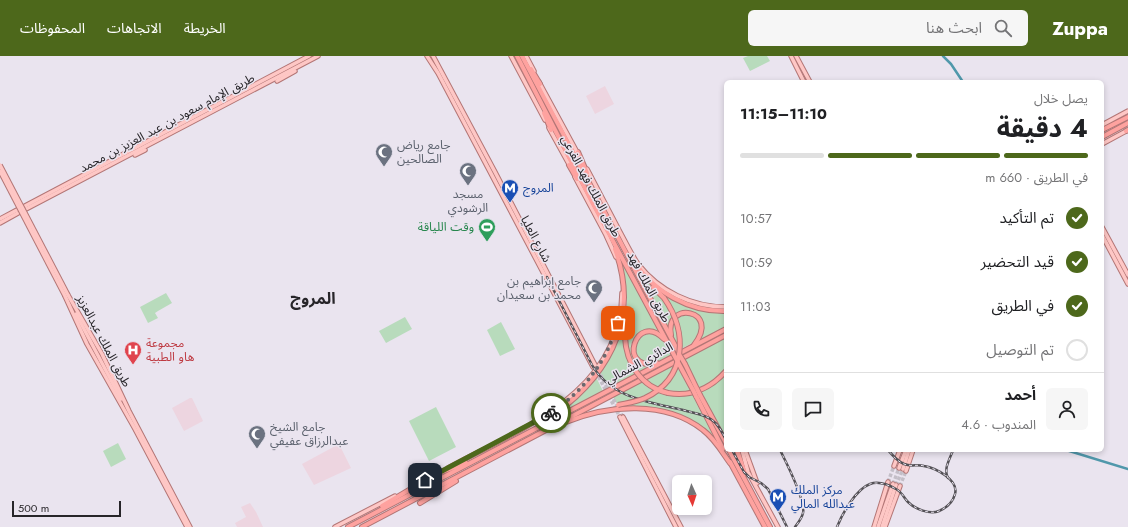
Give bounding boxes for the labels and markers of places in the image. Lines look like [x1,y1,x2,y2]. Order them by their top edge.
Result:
place label: جامع رياض الصالحين [397,136,451,168]
mosque icon: جامع رياض الصالحين [374,142,394,167]
mosque icon: مسجد الرشودي [458,161,478,186]
metro station icon: المروج [500,178,520,203]
place label: المروج [523,179,554,197]
place label: مسجد الرشودي [448,185,488,218]
sports icon: وقت اللياقة [477,217,497,242]
place label: وقت اللياقة [418,218,474,236]
place label: جامع إبراهيم بن محمد بن سعيدان [497,272,581,304]
mosque icon: جامع إبراهيم بن محمد بن سعيدان [584,278,604,303]
pin [601,306,635,340]
place label: مجموعة هاو الطبية [146,334,194,366]
hospital icon: مجموعة هاو الطبية [123,340,143,365]
place label: جامع الشيخ عبدالرزاق عفيفي [270,418,348,451]
mosque icon: جامع الشيخ عبدالرزاق عفيفي [247,424,267,449]
pin [408,463,442,497]
place label: مركز الملك عبدالله المالي [791,481,855,514]
metro station icon: مركز الملك عبدالله المالي [768,487,788,512]

